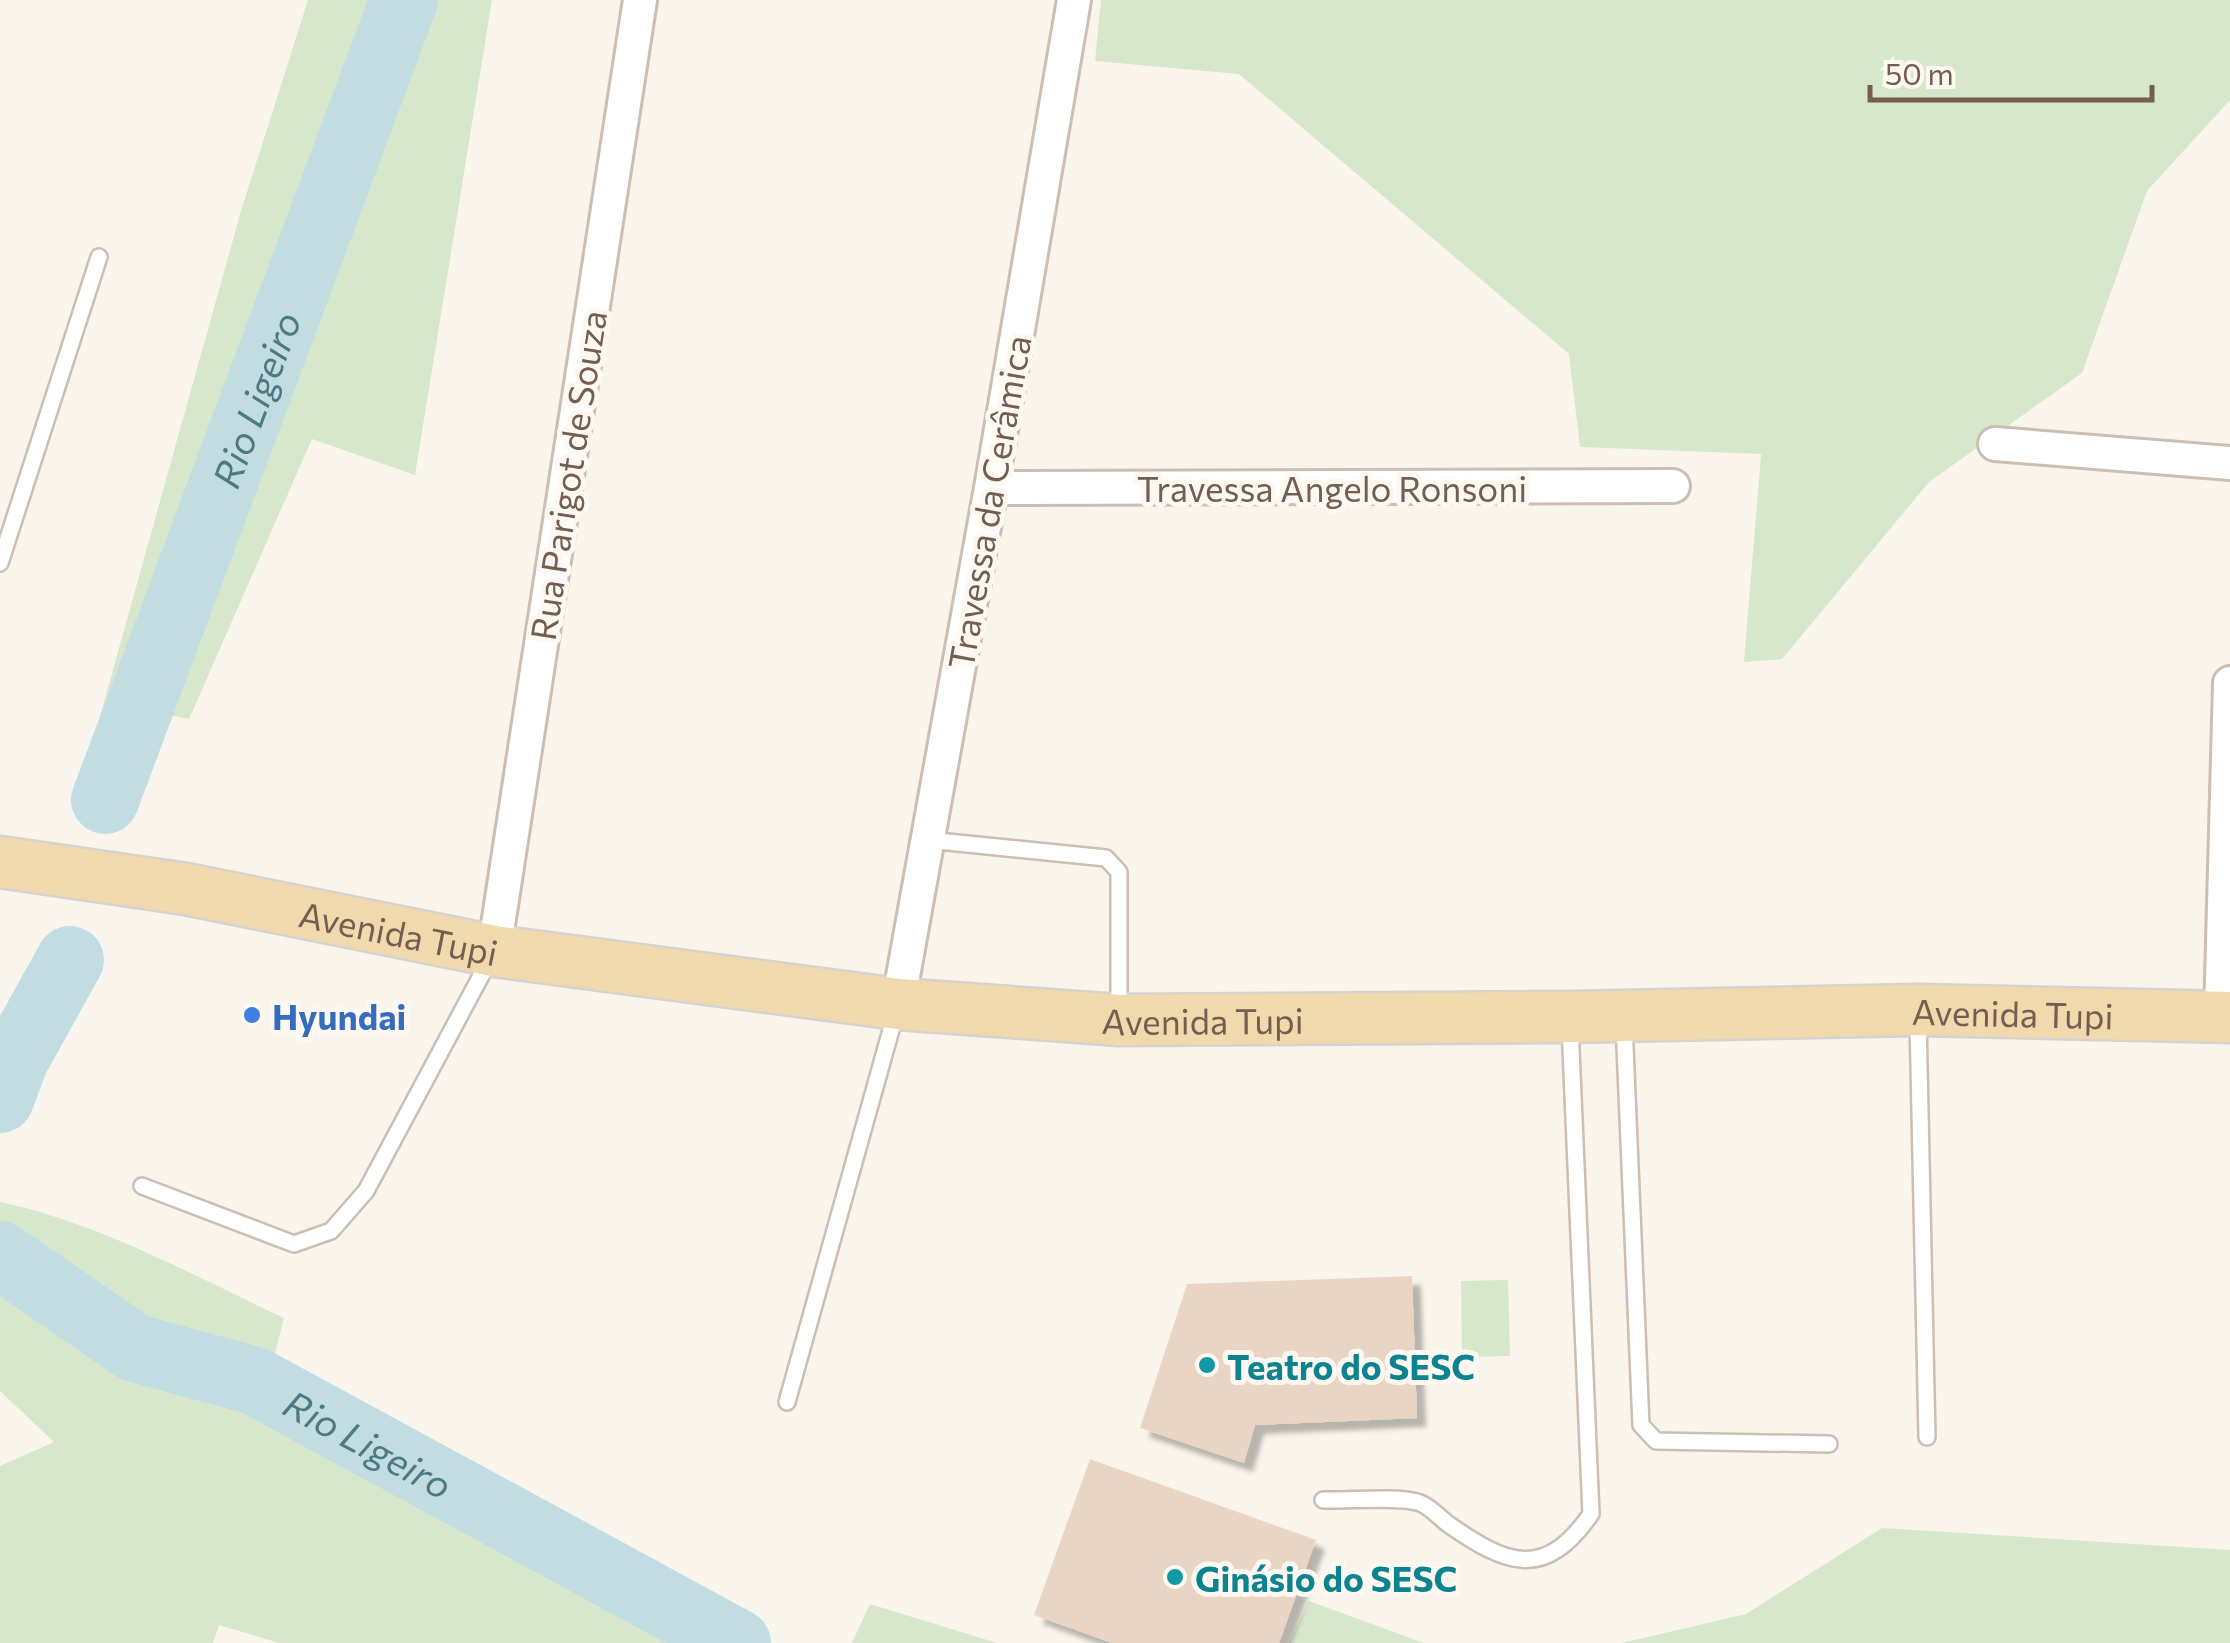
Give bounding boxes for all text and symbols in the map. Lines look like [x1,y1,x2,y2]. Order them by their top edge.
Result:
scale bar [1870,40,2152,102]
text: 50 m [1885,54,1954,91]
water label: Rio Ligeiro [201,305,309,494]
street label: Rua Parigot de Souza [520,307,614,643]
street label: Travessa da Cerâmica [937,332,1039,672]
street label: Travessa Angelo Ronsoni [1137,466,1527,509]
street label: Avenida Tupi [296,891,502,973]
street label: Avenida Tupi [1911,988,2114,1036]
place label: Hyundai [272,994,406,1037]
street label: Avenida Tupi [1100,997,1304,1042]
marker: Hyundai [241,1004,263,1026]
place label: Teatro do SESC [1227,1344,1475,1387]
marker: Teatro do SESC [1196,1354,1218,1376]
water label: Rio Ligeiro [277,1378,461,1508]
place label: Ginásio do SESC [1195,1556,1457,1599]
marker: Ginásio do SESC [1164,1566,1186,1588]

